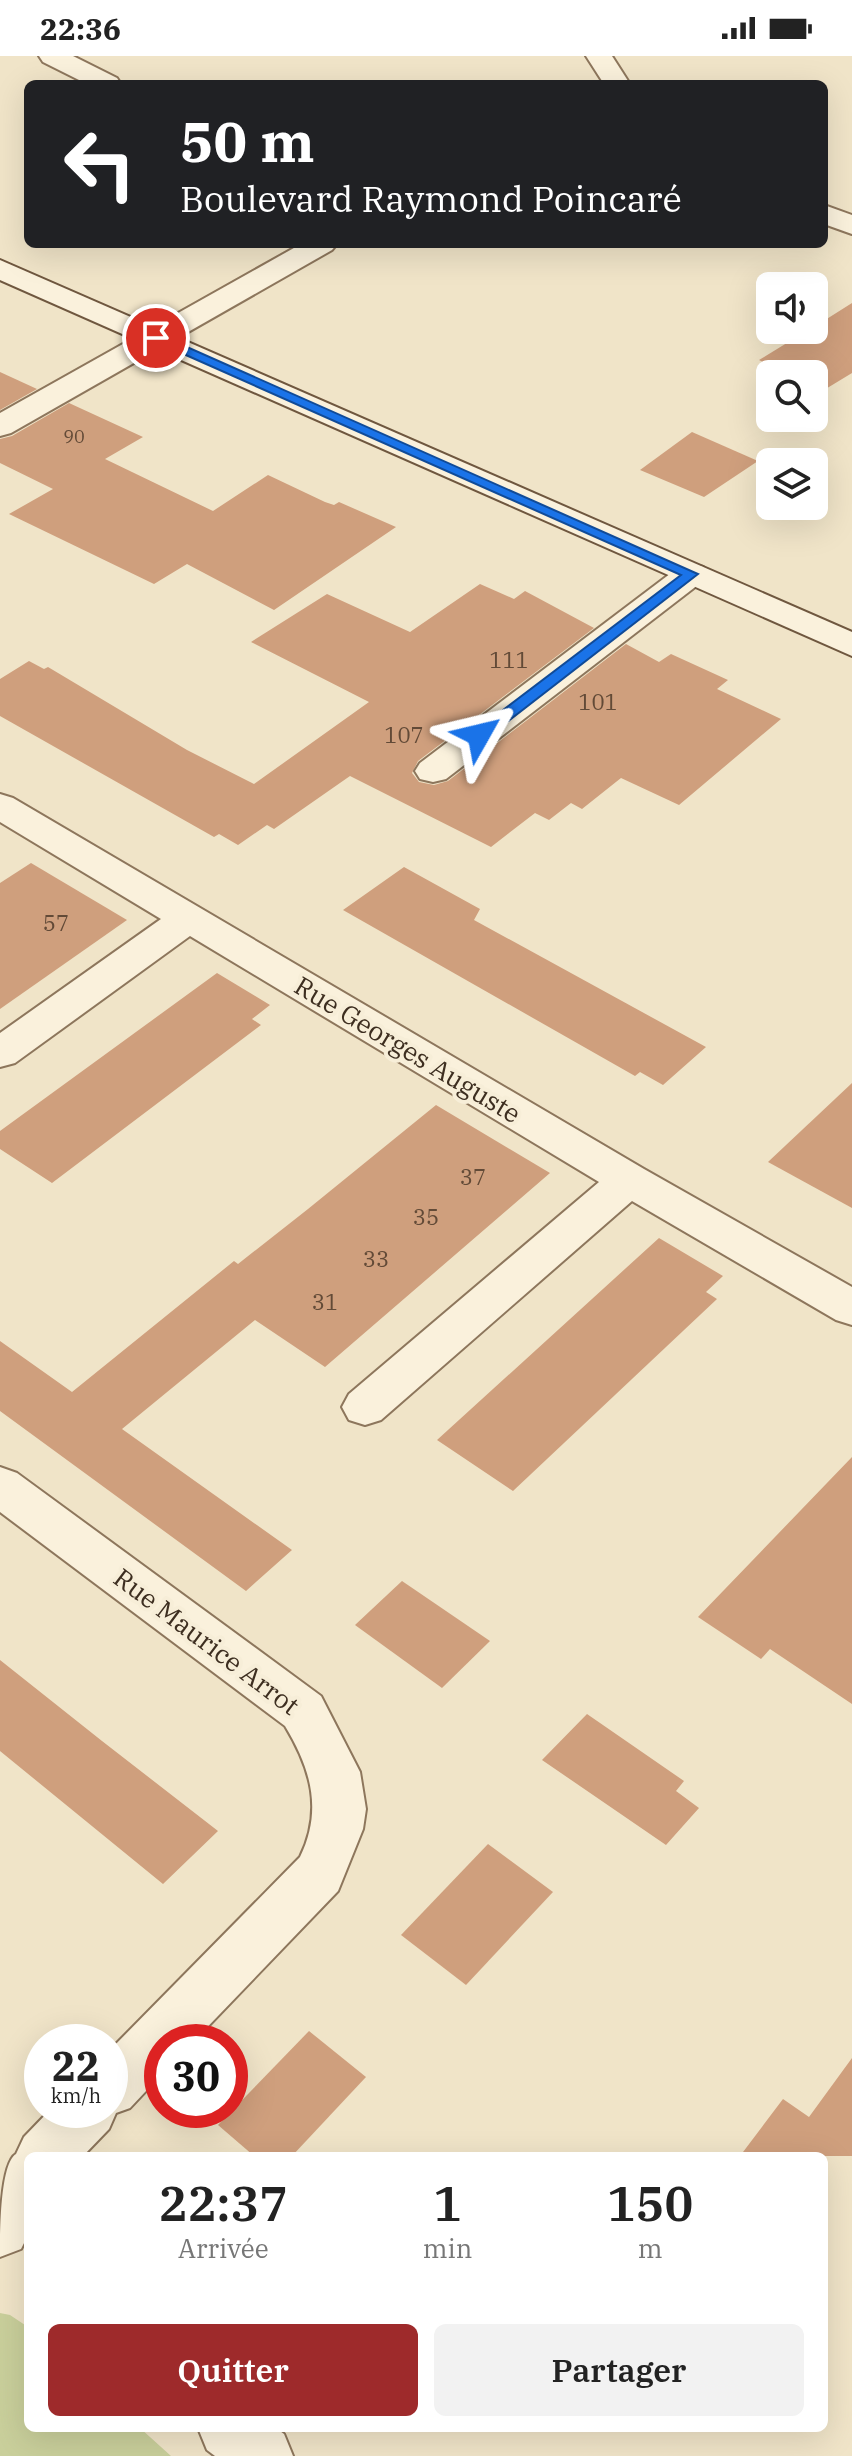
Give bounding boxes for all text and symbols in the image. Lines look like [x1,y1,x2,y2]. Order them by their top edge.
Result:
text: 22:36 [40,9,121,48]
text: 50 m [180,105,315,177]
icon: left [48,112,152,216]
text: Boulevard Raymond Poincaré [180,175,682,222]
map controls [756,272,828,520]
button: sound [756,272,828,344]
pin [122,304,190,372]
icon: arrive [134,316,178,360]
button: search [756,360,828,432]
house number: 90 [63,425,85,448]
button: layers [756,448,828,520]
house number: 111 [489,645,529,674]
house number: 101 [578,687,618,716]
position arrow [437,693,521,777]
house number: 107 [384,720,424,749]
house number: 57 [43,908,69,937]
street label: Rue Georges Auguste [289,968,527,1130]
house number: 37 [460,1162,486,1191]
house number: 35 [413,1202,439,1231]
house number: 33 [363,1244,389,1273]
house number: 31 [312,1287,338,1316]
street label: Rue Maurice Arrot [107,1560,307,1722]
speed limit sign: 30 [144,2024,248,2128]
text: 22 [52,2040,100,2092]
text: km/h [51,2082,101,2109]
text: 22:37 [159,2172,288,2234]
text: 1 [433,2172,462,2234]
text: 150 [607,2172,693,2234]
text: Arrivée [178,2231,269,2265]
text: min [423,2231,472,2265]
text: m [638,2231,663,2265]
button: Quitter [48,2324,418,2416]
button: Partager [434,2324,804,2416]

